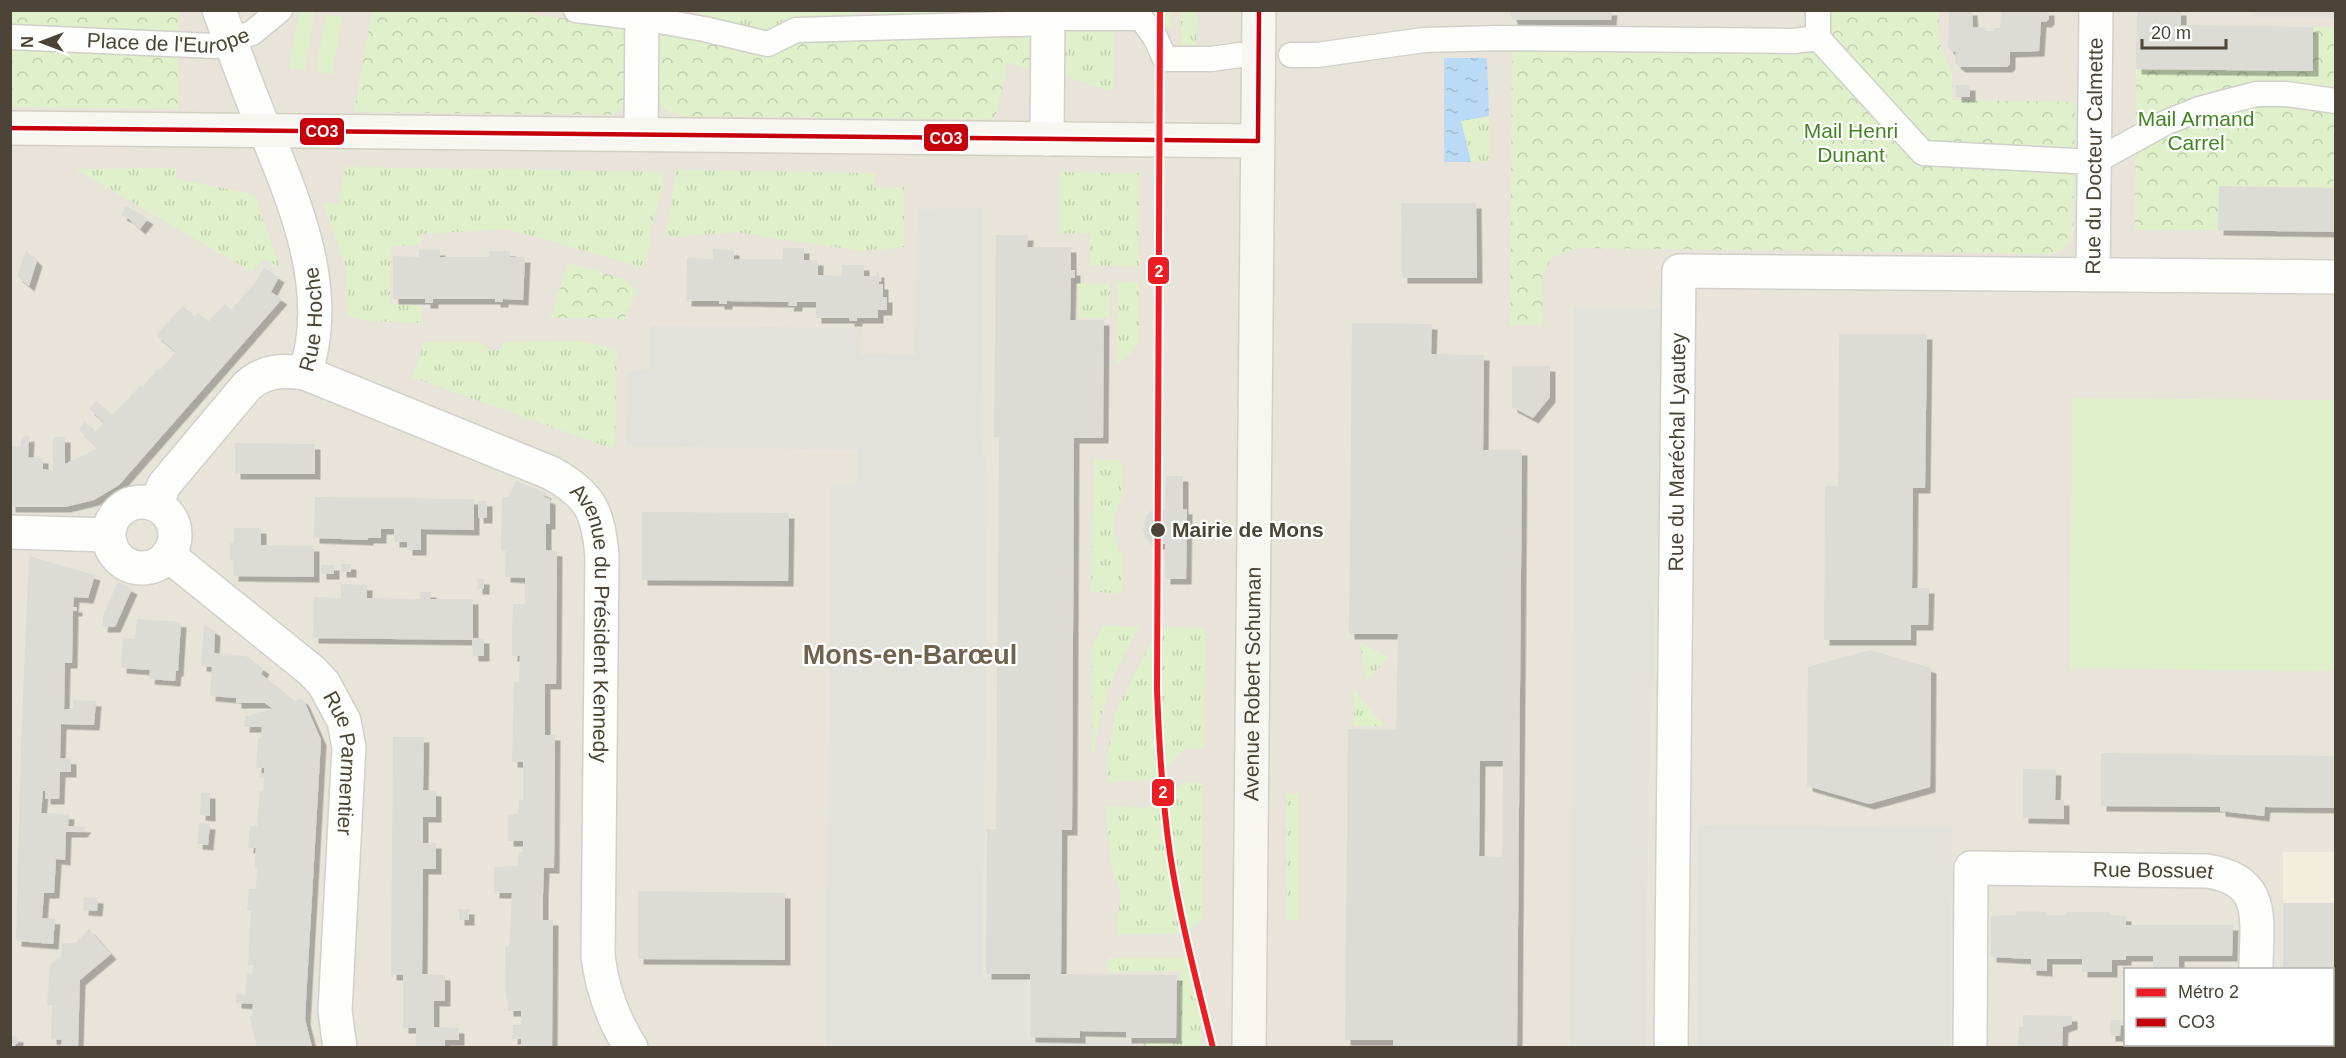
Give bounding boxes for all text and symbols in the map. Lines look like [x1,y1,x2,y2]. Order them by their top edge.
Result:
north arrow [12,12,72,72]
scale bar [2142,12,2226,50]
street label: Place de l'Europe [86,23,252,57]
text: 20 m [2151,23,2191,43]
text: N [19,36,36,48]
street label: Rue du Docteur Calmette [2081,37,2107,275]
park label: Mail Armand Carrel [2138,107,2254,154]
line badge: CO3 [299,117,345,146]
park label: Mail Henri Dunant [1804,119,1898,166]
text: CO3 [306,123,339,140]
line badge: CO3 [923,123,969,152]
text: CO3 [930,130,963,147]
line badge: 2 [1147,256,1170,285]
text: 2 [1155,263,1164,280]
street label: Rue Hoche [294,266,326,374]
street label: Rue du Maréchal Lyautey [1664,332,1689,571]
street label: Avenue du Président Kennedy [566,479,614,763]
place label: Mairie de Mons [1172,518,1324,541]
marker: Mairie de Mons [1149,521,1167,539]
street label: Avenue Robert Schuman [1239,567,1265,801]
district label: Mons-en-Barœul [803,640,1017,670]
street label: Rue Parmentier [319,687,361,836]
line badge: 2 [1151,778,1175,807]
text: 2 [1159,784,1168,801]
street label: Rue Bossuet [2093,858,2215,883]
legend [2124,968,2334,1046]
text: Métro 2 [2178,982,2239,1002]
text: CO3 [2178,1012,2215,1032]

